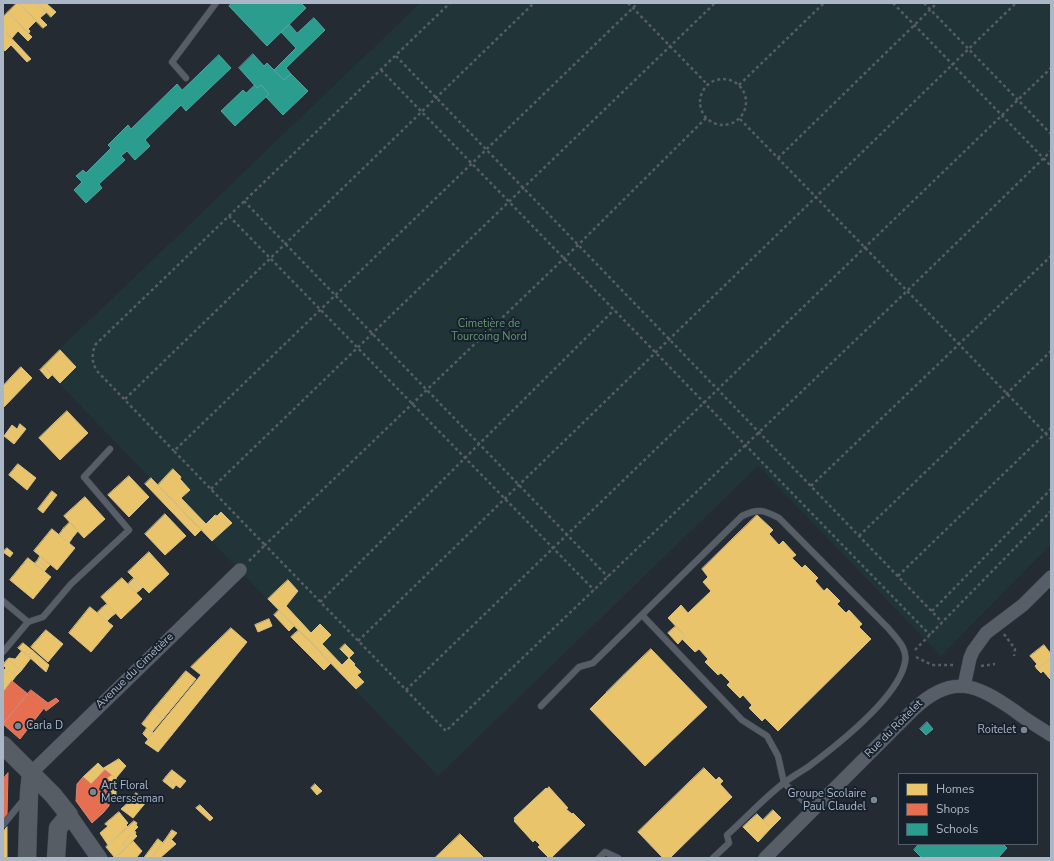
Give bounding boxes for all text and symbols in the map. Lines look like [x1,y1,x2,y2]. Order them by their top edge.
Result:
park label: Cimetière de Tourcoing Nord [451,317,527,343]
street label: Avenue du Cimetière [93,631,177,711]
street label: Rue du Roitelet [862,697,926,761]
place label: Carla D [26,719,63,733]
marker: Carla D [13,721,23,731]
place label: Roitelet [978,723,1016,737]
marker: Roitelet [1019,725,1029,735]
legend [898,773,1038,845]
place label: Art Floral Meersseman [101,779,164,805]
text: Homes [936,781,974,797]
marker: Art Floral Meersseman [88,787,98,797]
place label: Groupe Scolaire Paul Claudel [788,787,866,813]
marker: Groupe Scolaire Paul Claudel [869,795,879,805]
text: Shops [936,801,970,817]
text: Schools [936,821,978,837]

